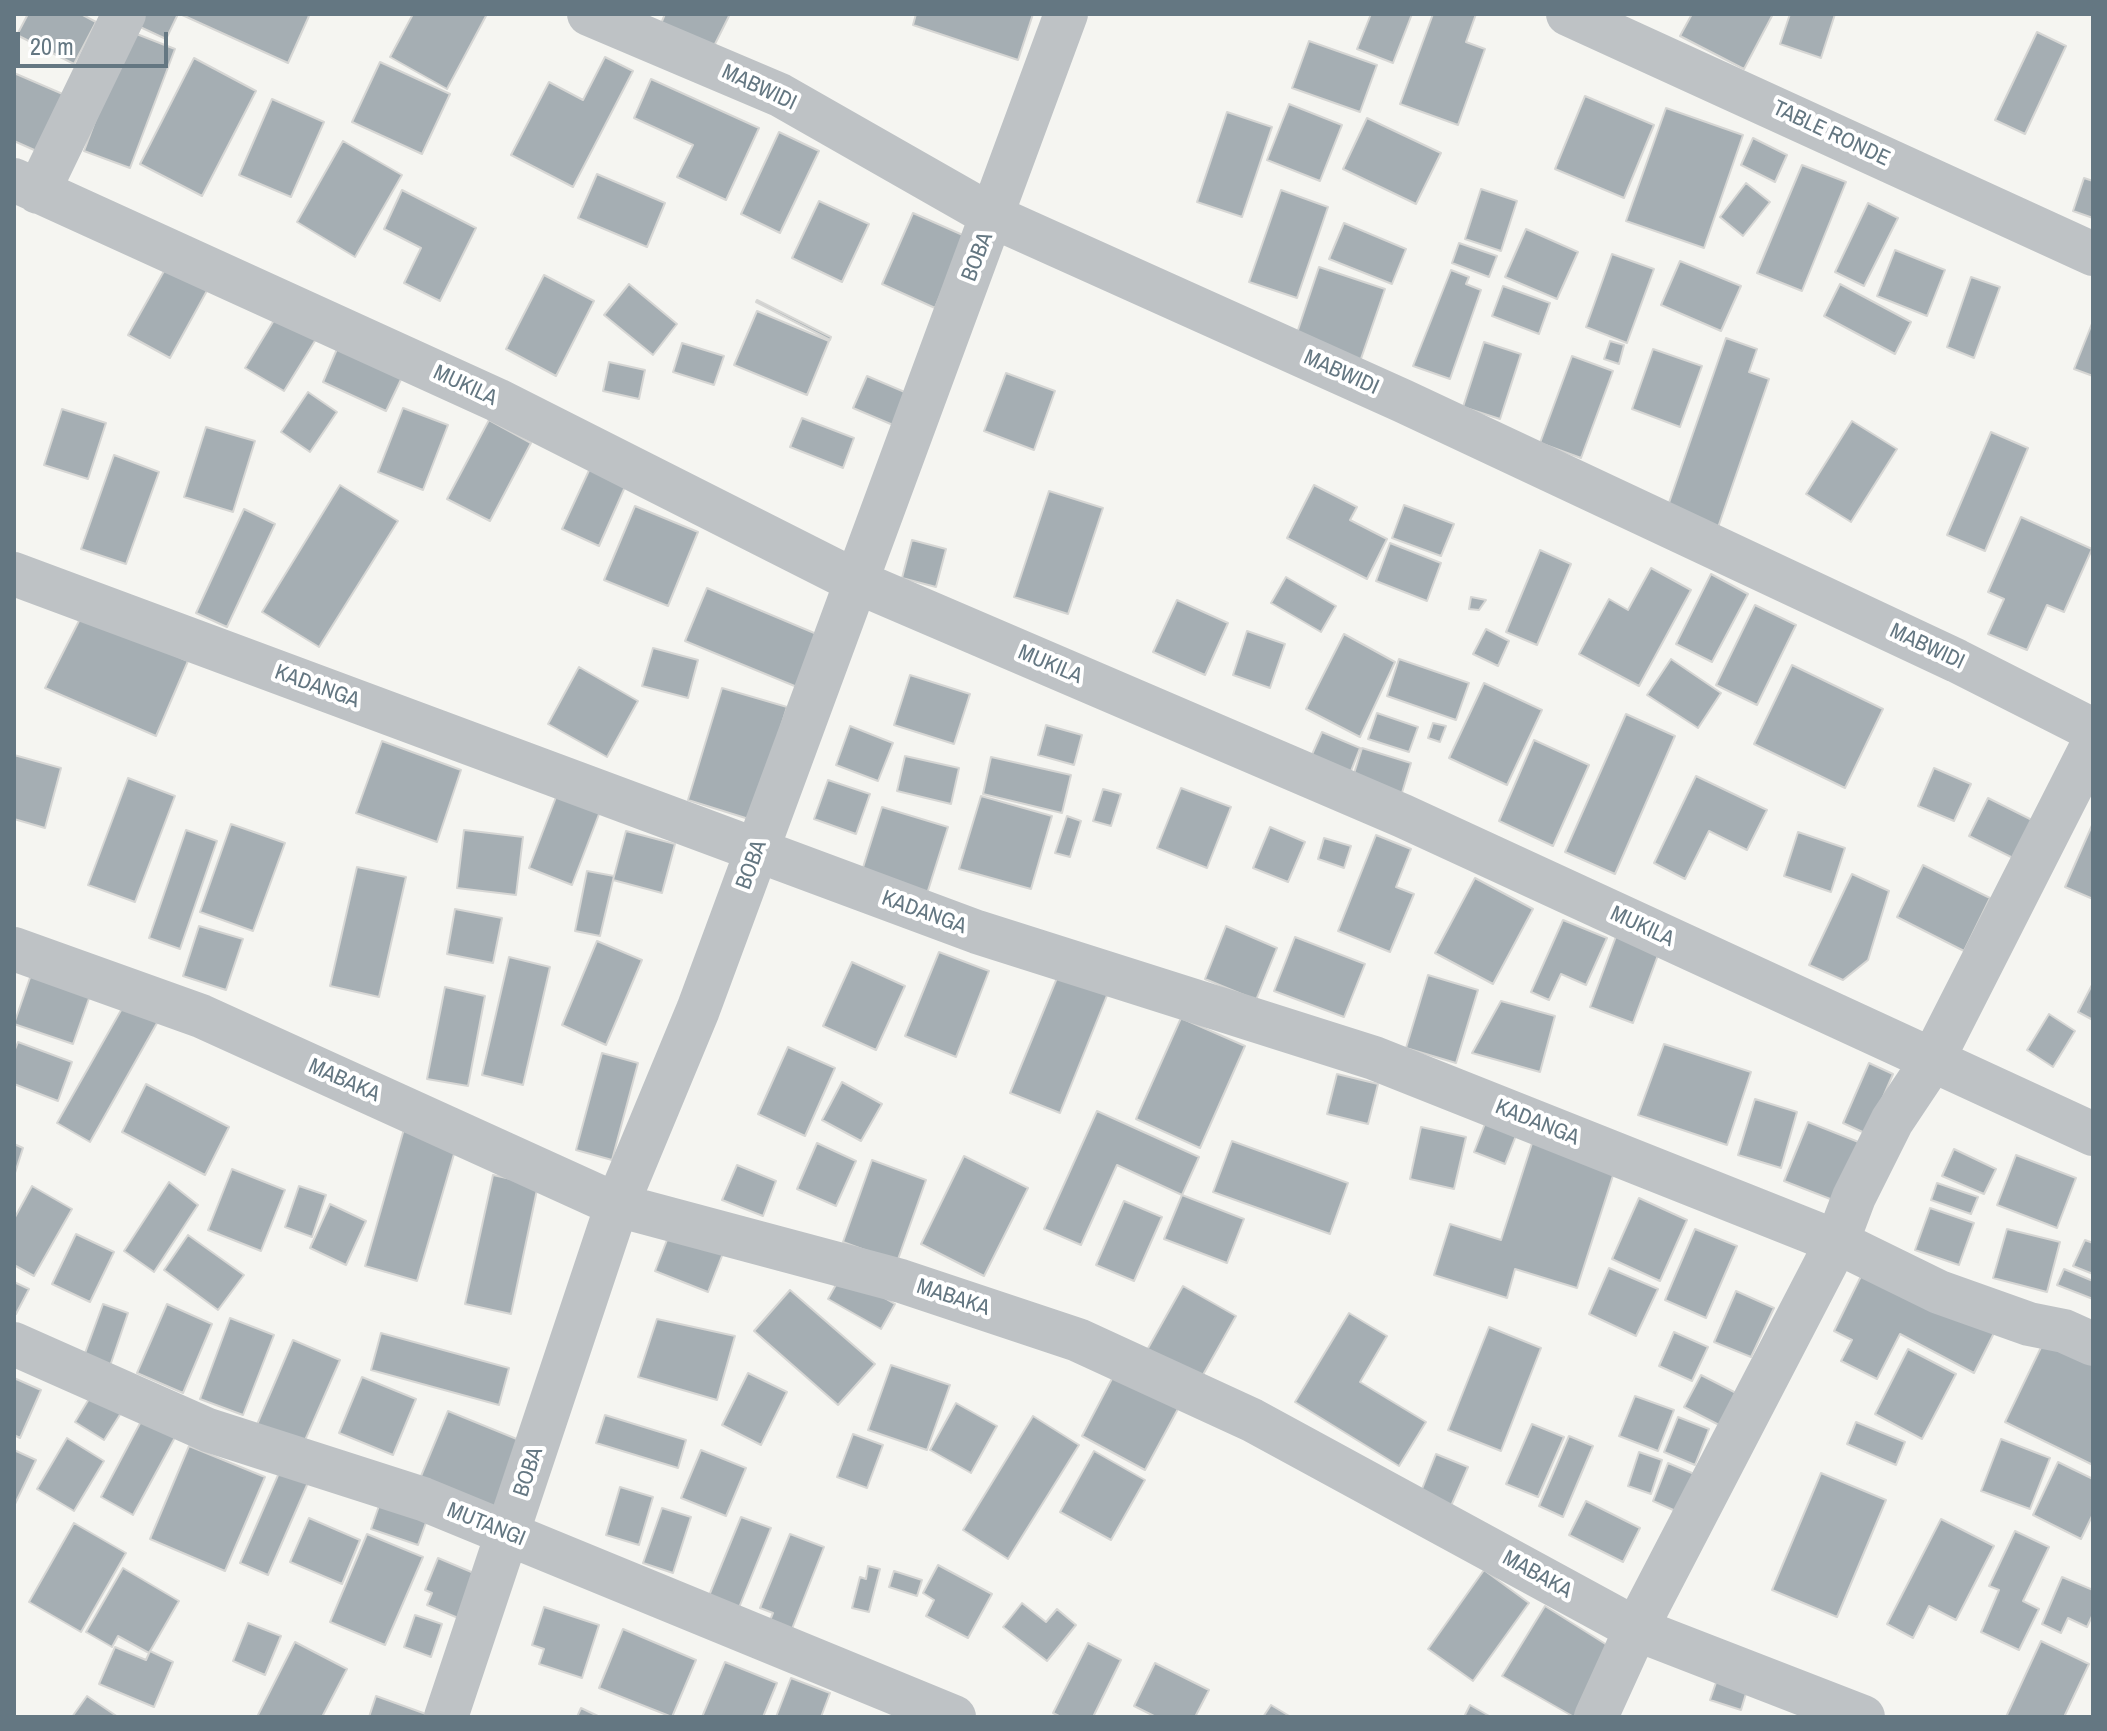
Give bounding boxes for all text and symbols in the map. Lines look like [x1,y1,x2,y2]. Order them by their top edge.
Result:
scale bar [20,16,172,66]
text: 20 m [30,30,74,62]
street label: MABWIDI [718,59,800,117]
street label: TABLE RONDE [1768,95,1894,173]
street label: BOBA [957,229,999,285]
street label: MABWIDI [1299,345,1383,401]
street label: MUKILA [429,360,501,412]
street label: MABWIDI [1886,618,1968,676]
street label: MUKILA [1014,640,1086,690]
street label: KADANGA [271,660,363,714]
street label: BOBA [731,837,773,893]
street label: KADANGA [878,886,970,940]
street label: MUKILA [1606,901,1678,953]
street label: MABAKA [304,1054,384,1108]
street label: KADANGA [1491,1094,1583,1152]
street label: MABAKA [913,1274,993,1322]
street label: BOBA [509,1444,549,1500]
street label: MUTANGI [443,1497,529,1553]
street label: MABAKA [1498,1545,1576,1605]

